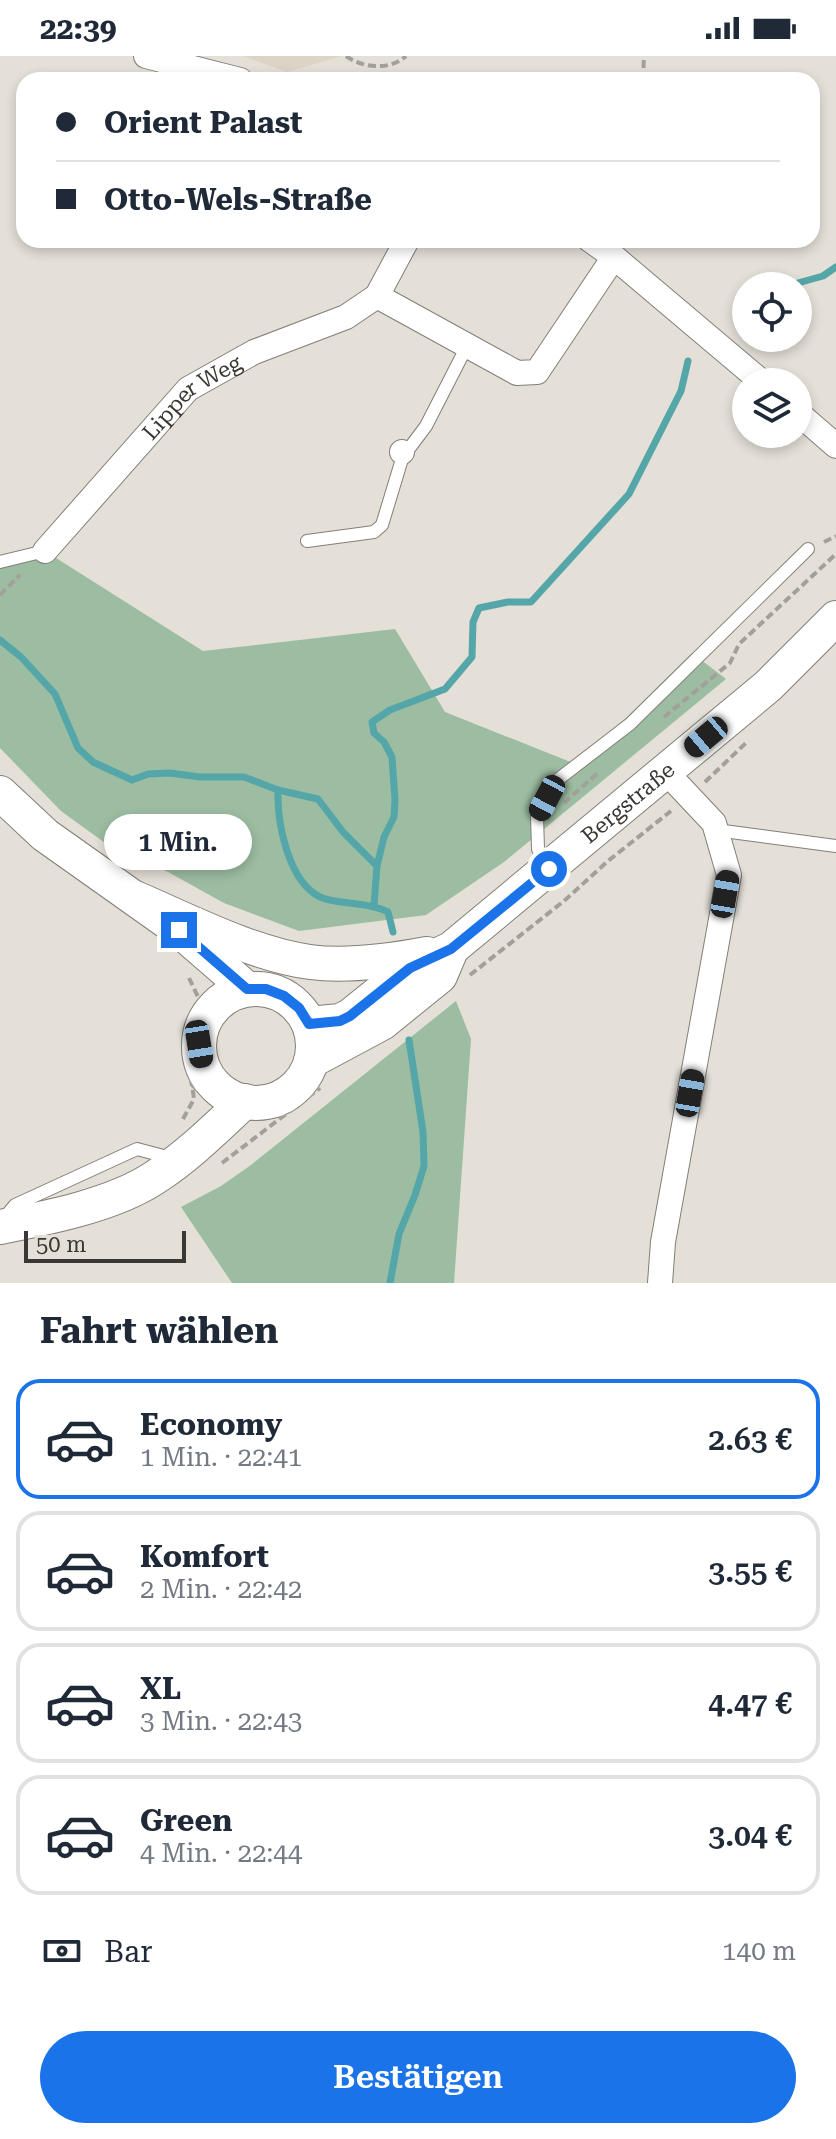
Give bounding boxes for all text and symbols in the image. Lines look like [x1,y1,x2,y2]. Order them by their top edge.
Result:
text: 22:39 [40,11,117,46]
text: Orient Palast [104,105,302,140]
text: Otto-Wels-Straße [104,182,372,217]
map controls [732,272,812,448]
button: locate [732,272,812,352]
street label: Lipper Weg [137,349,246,445]
button: layers [732,368,812,448]
car [680,712,732,762]
street label: Bergstraße [576,757,679,848]
car [525,771,569,825]
callout: 1 Min. [105,814,253,870]
text: 1 Min. [138,827,218,857]
route start [531,851,567,887]
car [709,868,741,920]
route end [161,912,197,948]
car [183,1018,215,1070]
car [674,1067,706,1119]
scale bar [24,1227,186,1263]
text: 50 m [36,1232,86,1257]
text: Fahrt wählen [40,1310,278,1352]
icon: car [44,1403,116,1475]
text: Economy [140,1407,282,1442]
text: 2.63 € [708,1422,792,1457]
text: 1 Min. · 22:41 [140,1442,302,1472]
icon: car [44,1535,116,1607]
text: Komfort [140,1539,269,1574]
text: 3.55 € [708,1554,792,1589]
text: 2 Min. · 22:42 [140,1574,302,1604]
icon: car [44,1667,116,1739]
text: XL [140,1671,181,1706]
text: 4.47 € [708,1686,792,1721]
text: 3 Min. · 22:43 [140,1706,302,1736]
icon: car [44,1799,116,1871]
text: Green [140,1803,232,1838]
text: 3.04 € [708,1818,792,1853]
text: 4 Min. · 22:44 [140,1838,302,1868]
icon: cash [40,1929,84,1973]
text: Bar [104,1934,153,1969]
text: 140 m [722,1936,796,1966]
button: Bestätigen [40,2031,796,2123]

